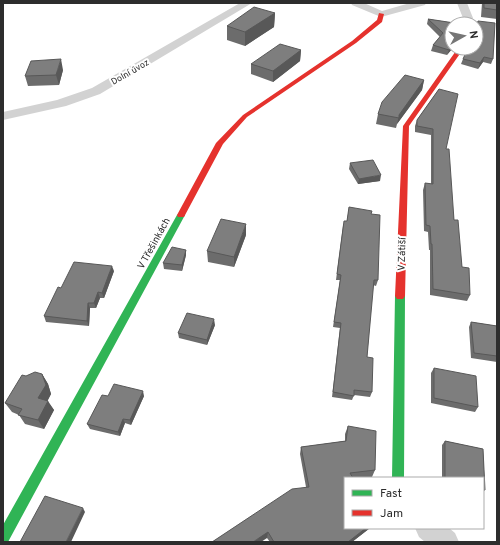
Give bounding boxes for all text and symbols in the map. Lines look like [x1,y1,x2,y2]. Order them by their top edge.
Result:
north arrow [444,16,484,56]
text: N [465,30,480,40]
street label: Dolní úvoz [109,57,151,88]
street label: V Třešinkách [135,216,174,272]
street label: V Zátiší [395,236,410,271]
legend [344,477,484,529]
text: Fast [380,486,402,502]
text: Jam [380,506,403,522]

